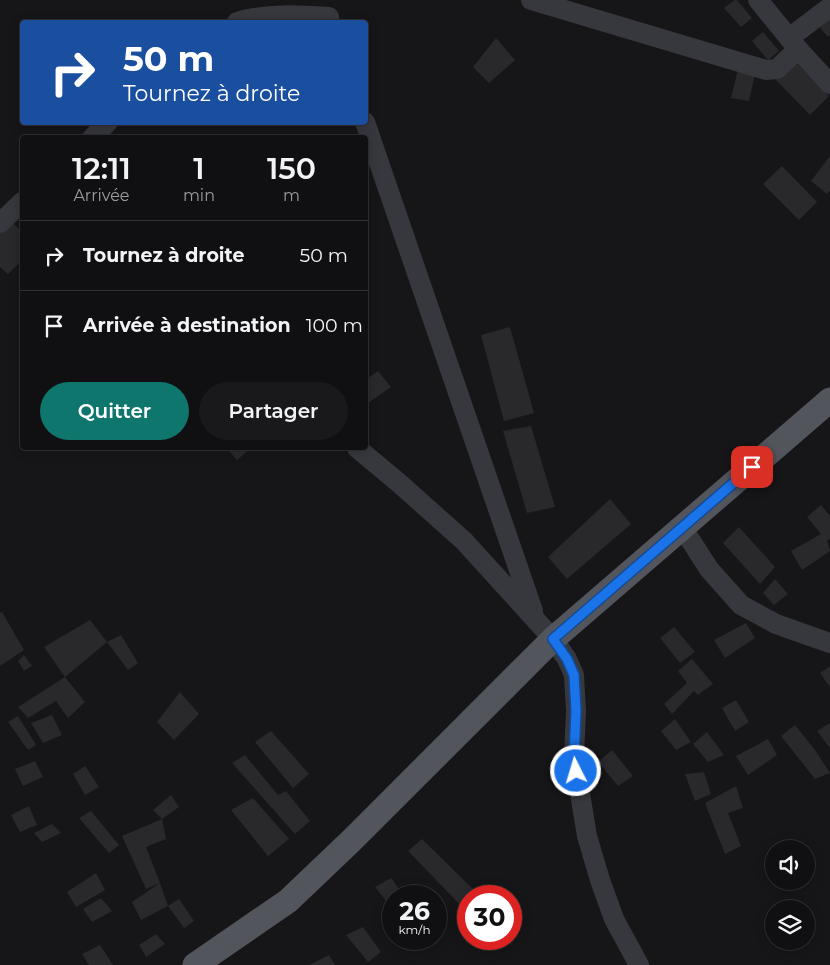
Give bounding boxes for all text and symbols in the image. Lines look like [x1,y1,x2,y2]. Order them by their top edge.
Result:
text: 50 m [123,37,214,80]
icon: right [40,40,105,105]
text: Tournez à droite [123,80,300,107]
text: 12:11 [72,150,131,187]
text: 1 [193,150,205,187]
text: 150 [267,150,316,187]
text: Arrivée [73,186,130,205]
text: min [183,186,215,205]
text: m [283,186,300,205]
icon: right [40,242,68,270]
text: Tournez à droite [83,244,244,267]
text: 50 m [300,244,348,267]
icon: arrive [40,312,68,340]
text: Arrivée à destination [83,314,291,337]
text: 100 m [306,314,363,337]
button: Quitter [40,382,189,440]
button: Partager [199,382,348,440]
pin [731,446,773,488]
icon: arrive [738,453,766,481]
position arrow [549,744,601,796]
map controls [765,840,815,950]
button: sound [765,840,815,890]
speed limit sign: 30 [457,885,522,950]
text: 26 [399,896,430,926]
button: layers [765,900,815,950]
text: km/h [398,922,431,937]

